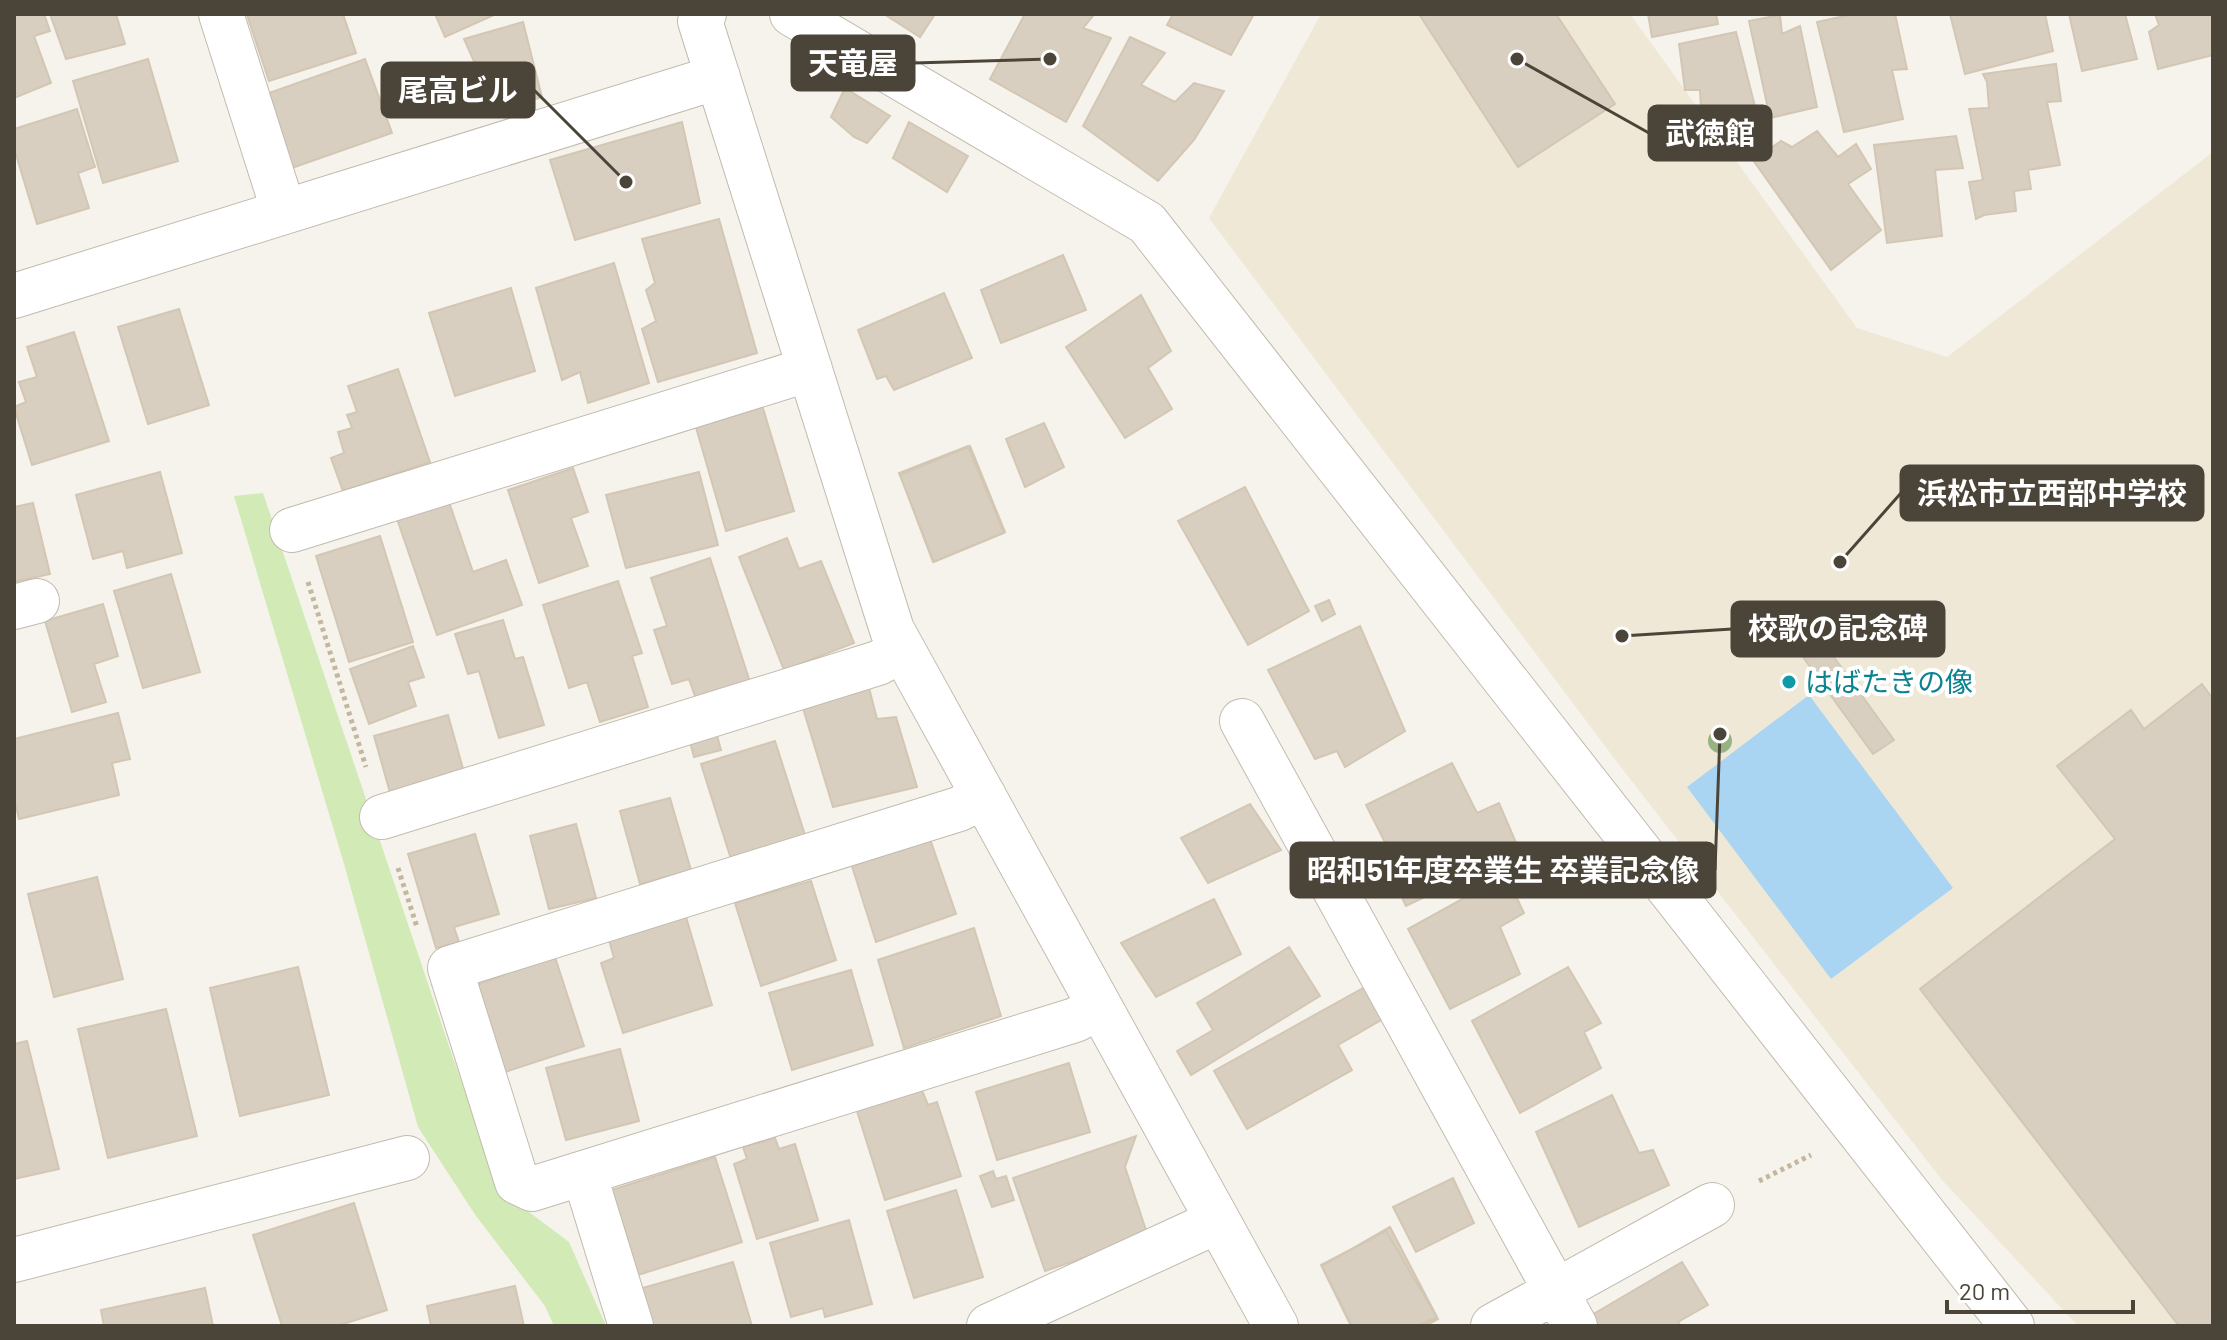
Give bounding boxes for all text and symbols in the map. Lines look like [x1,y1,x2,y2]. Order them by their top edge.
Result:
callout: 天竜屋 [792,36,914,90]
text: 天竜屋 [808,44,898,80]
callout: 尾高ビル [382,63,534,117]
text: 尾高ビル [398,71,518,107]
callout: 武徳館 [1649,106,1771,160]
text: 武徳館 [1665,114,1755,150]
callout: 浜松市立西部中学校 [1901,466,2203,520]
text: 浜松市立西部中学校 [1917,474,2187,510]
callout: 校歌の記念碑 [1732,602,1944,656]
text: 校歌の記念碑 [1748,609,1928,645]
place label: はばたきの像 [1805,664,1973,698]
marker: はばたきの像 [1780,673,1798,691]
callout: 昭和51年度卒業生 卒業記念像 [1291,843,1715,897]
text: 昭和51年度卒業生 卒業記念像 [1307,851,1699,887]
scale bar [1947,1264,2133,1314]
text: 20 m [1959,1276,2010,1305]

